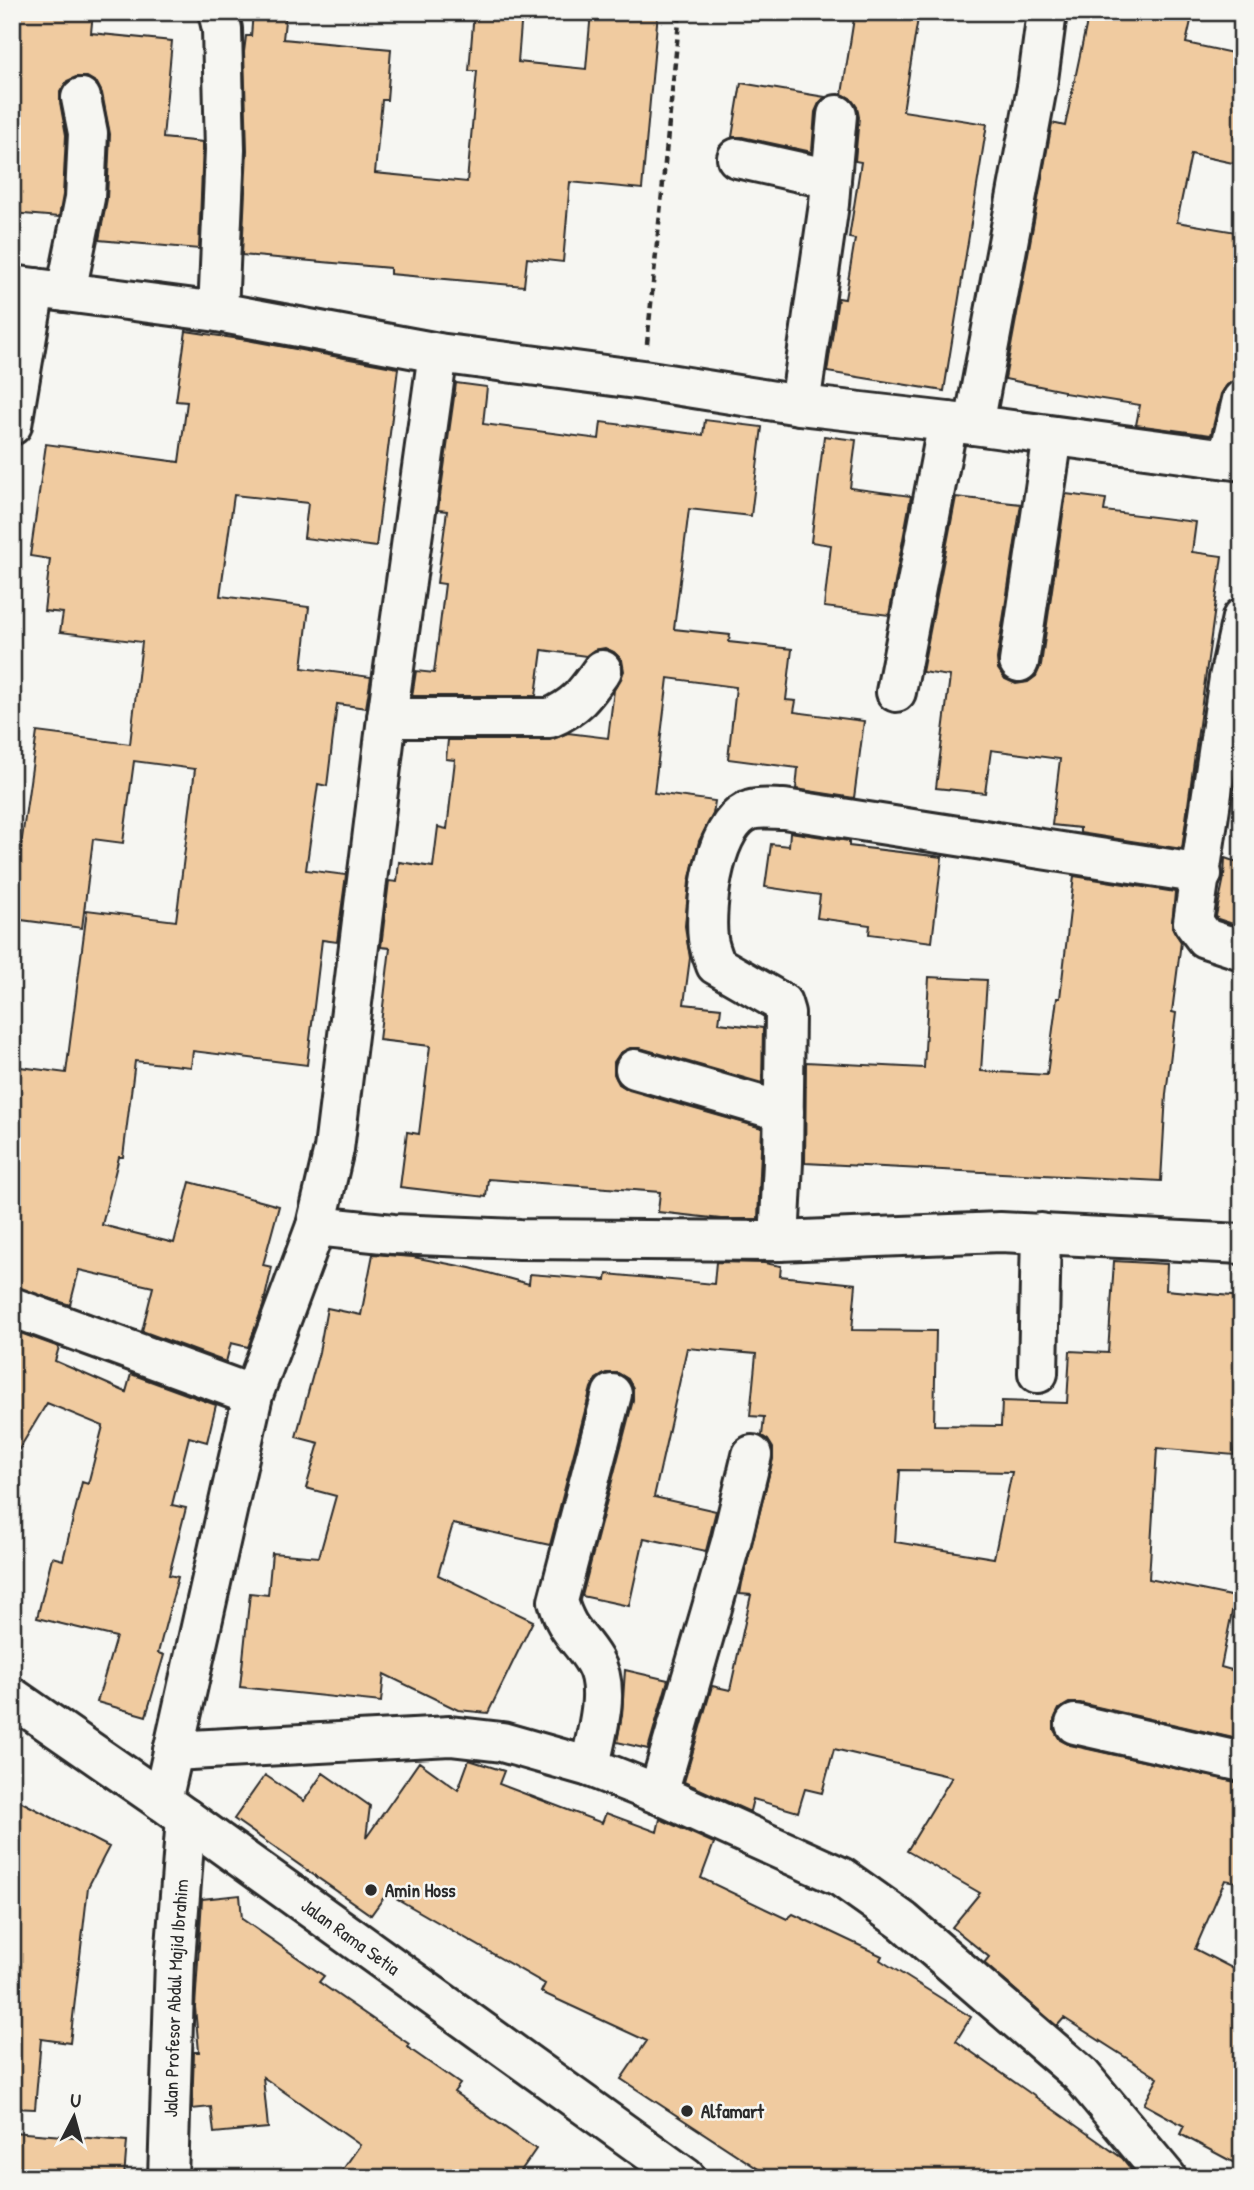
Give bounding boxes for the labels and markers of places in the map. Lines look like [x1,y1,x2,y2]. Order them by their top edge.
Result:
place label: Amin Hoss [385,1877,456,1903]
marker: Amin Hoss [363,1882,379,1898]
place label: Alfamart [701,2098,765,2124]
marker: Alfamart [679,2103,695,2119]

